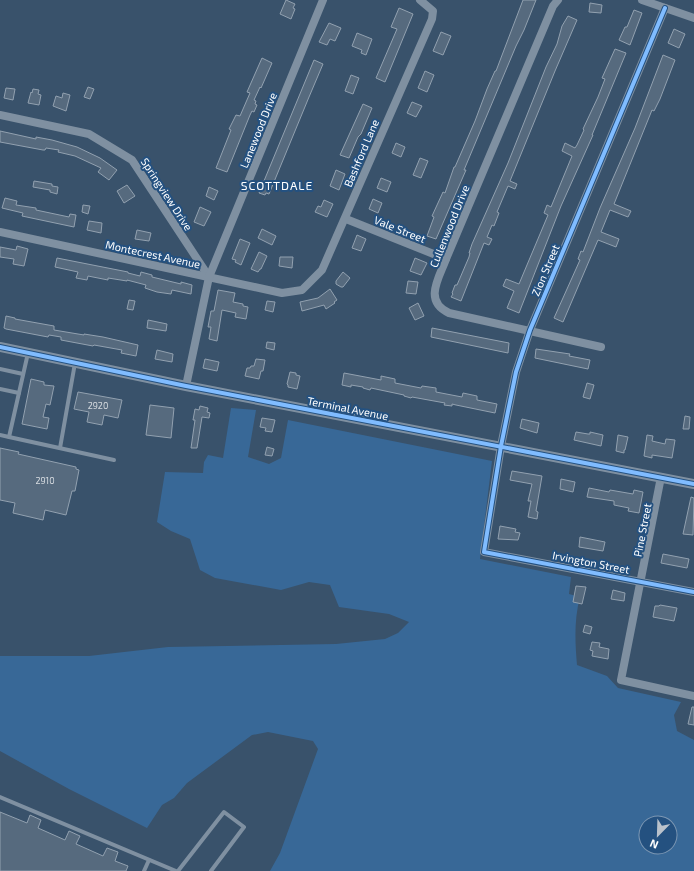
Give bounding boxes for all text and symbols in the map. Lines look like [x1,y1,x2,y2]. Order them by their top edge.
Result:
street label: Lanewood Drive [237,90,279,170]
street label: Bashford Lane [341,117,381,189]
street label: Springview Drive [139,155,195,233]
district label: SCOTTDALE [241,178,313,192]
street label: Cullenwood Drive [427,183,471,269]
street label: Vale Street [372,213,428,245]
street label: Montecrest Avenue [104,238,202,270]
street label: Zion Street [528,242,562,298]
street label: Terminal Avenue [306,394,390,422]
house number: 2920 [88,400,108,411]
house number: 2910 [35,475,55,486]
street label: Pine Street [630,502,654,558]
street label: Irvington Street [551,548,631,576]
north arrow [638,815,678,855]
text: N [648,837,660,852]

